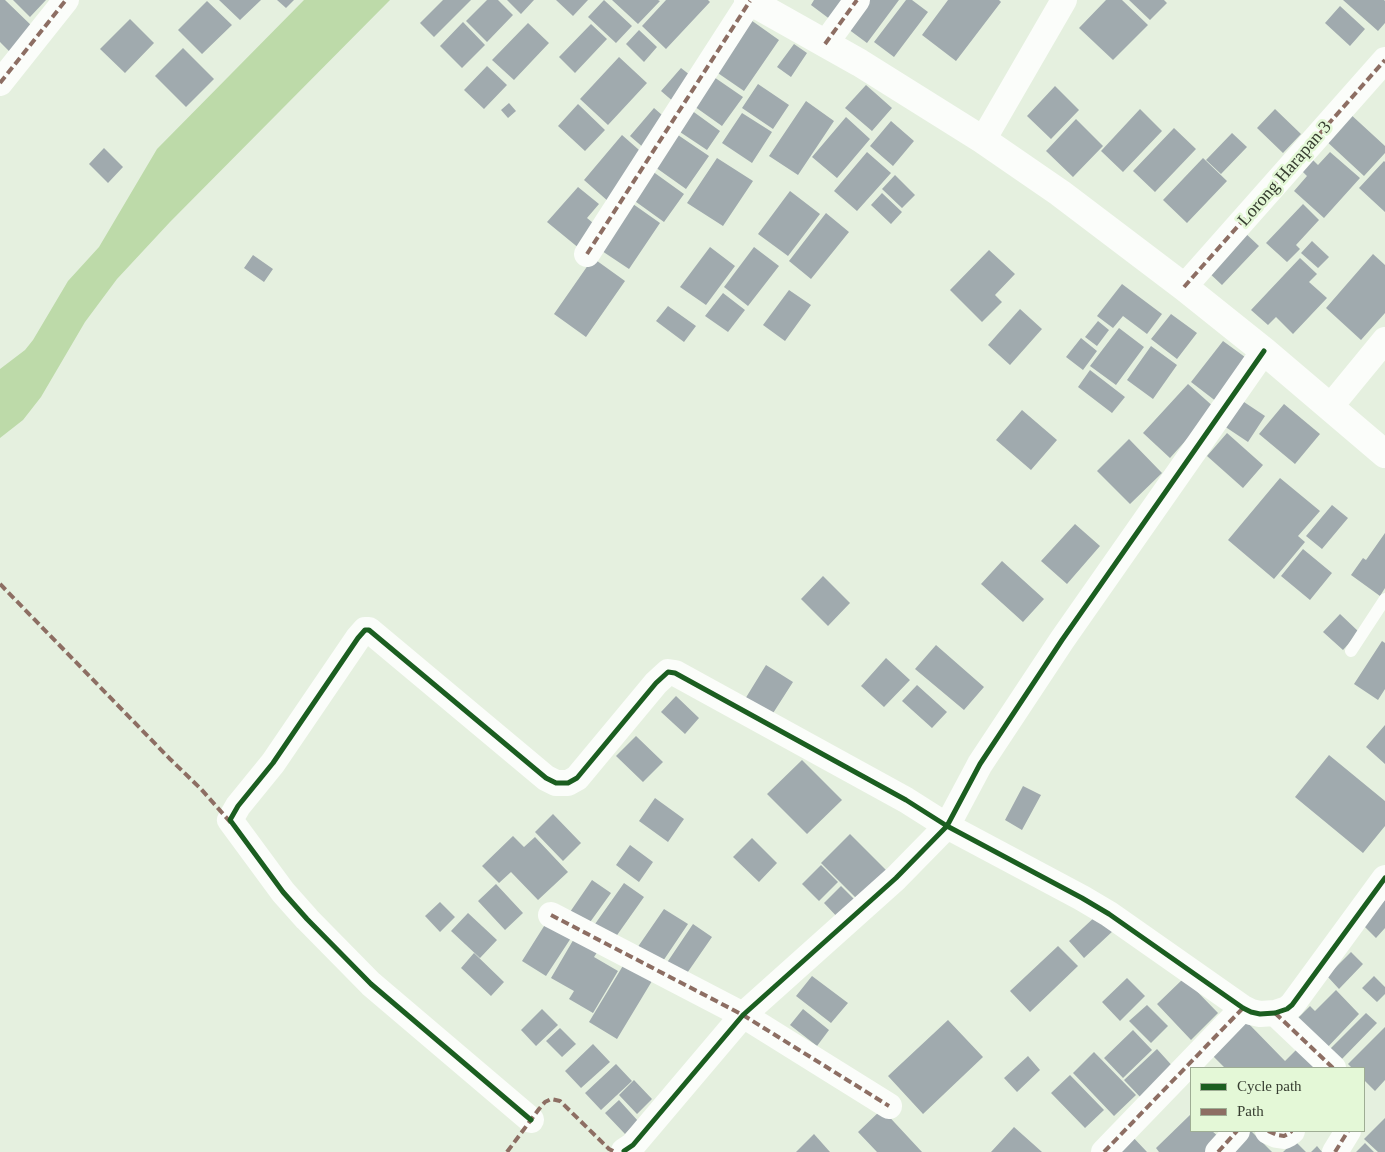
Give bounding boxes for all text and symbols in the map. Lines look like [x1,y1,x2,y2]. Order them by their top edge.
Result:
street label: Lorong Harapan 3 [1234,117,1336,231]
legend [1190,1067,1365,1132]
text: Cycle path [1237,1078,1302,1094]
text: Path [1237,1103,1264,1119]

